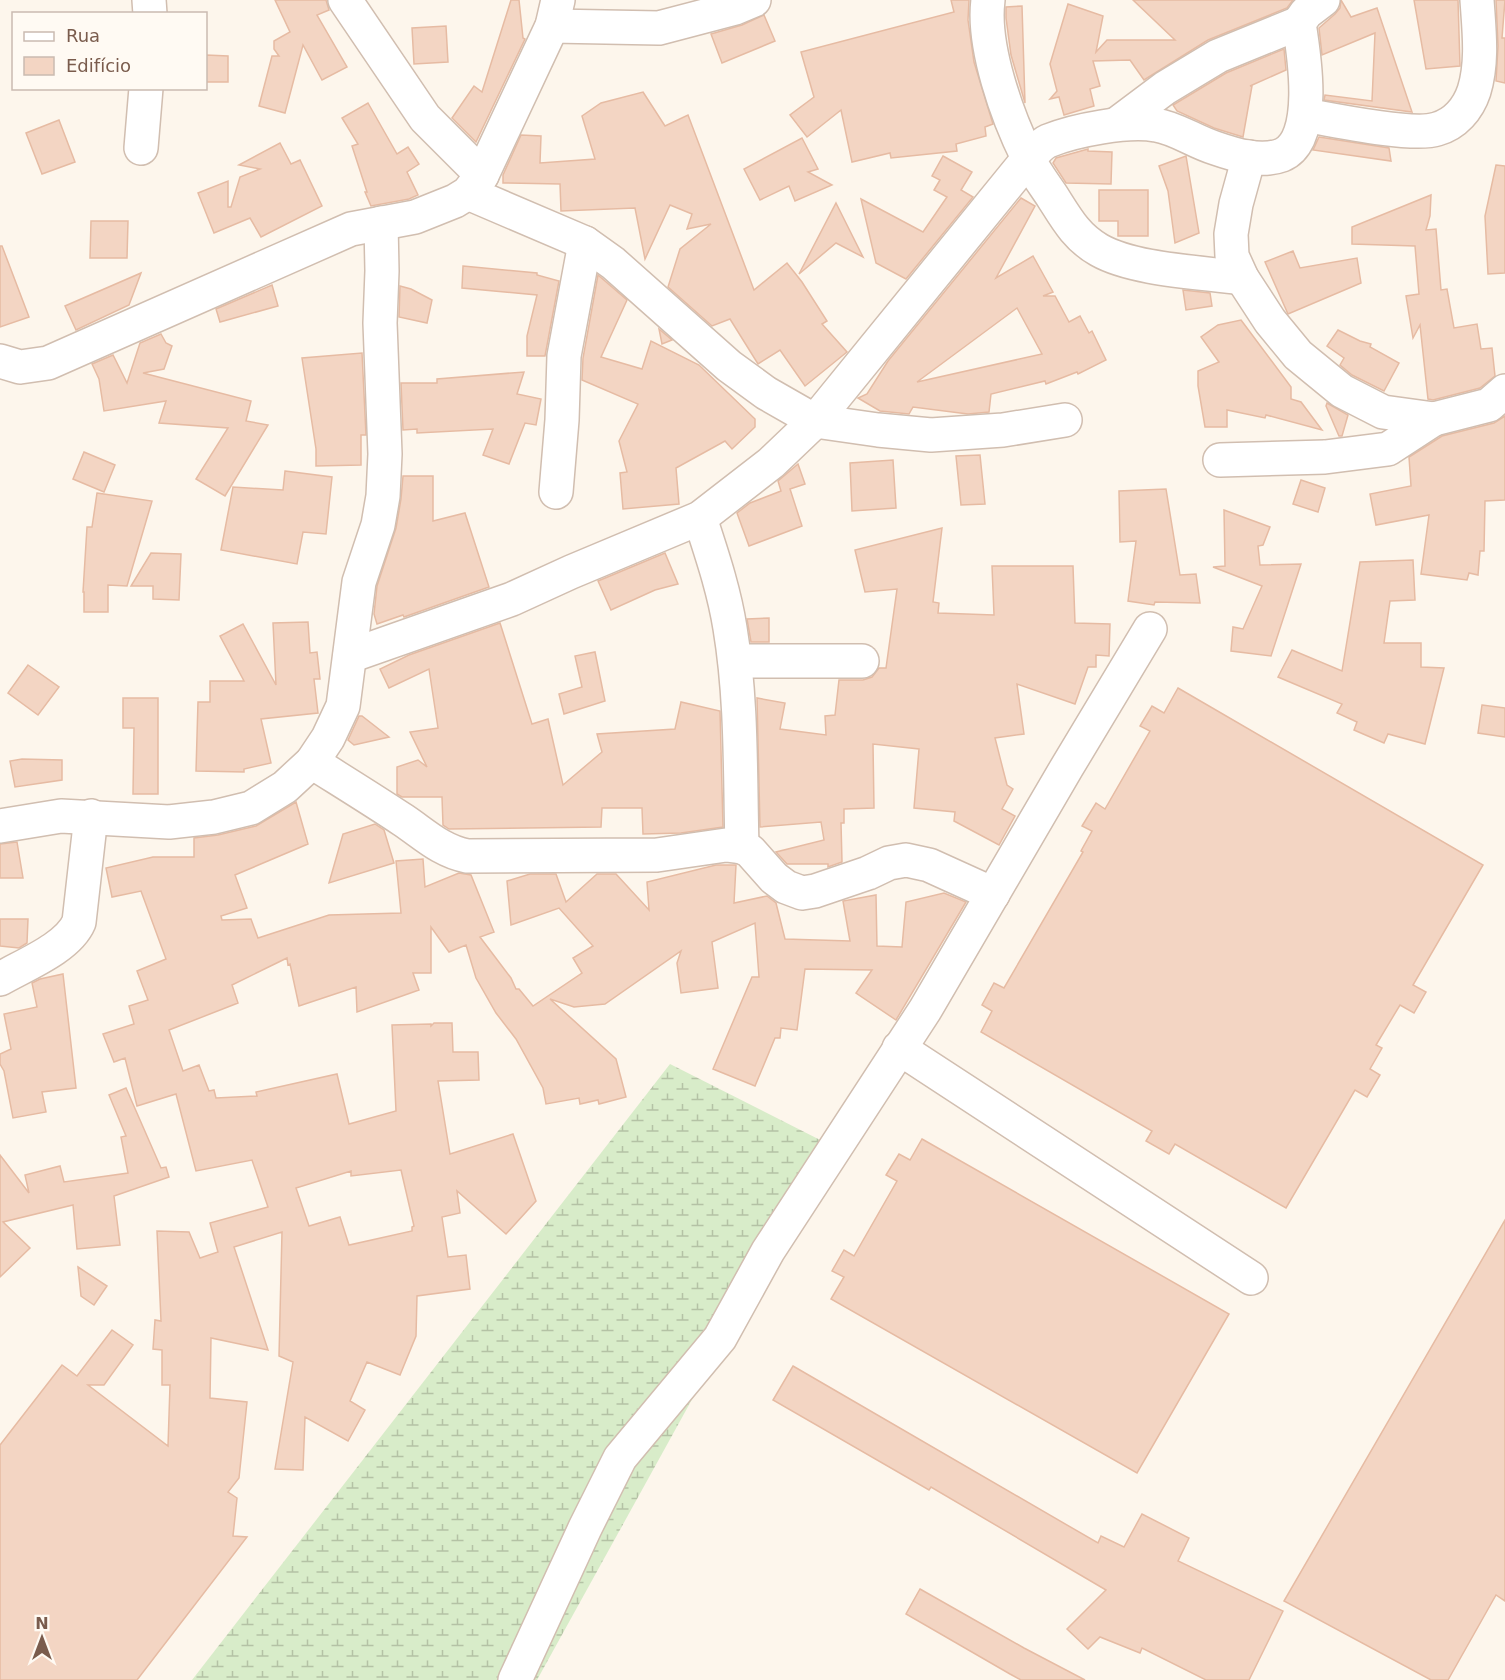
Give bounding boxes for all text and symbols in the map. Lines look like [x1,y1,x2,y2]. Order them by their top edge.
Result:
legend [12,12,207,90]
text: Rua [66,25,100,46]
text: Edifício [66,55,131,76]
north arrow [12,1608,72,1668]
text: N [35,1614,49,1633]

